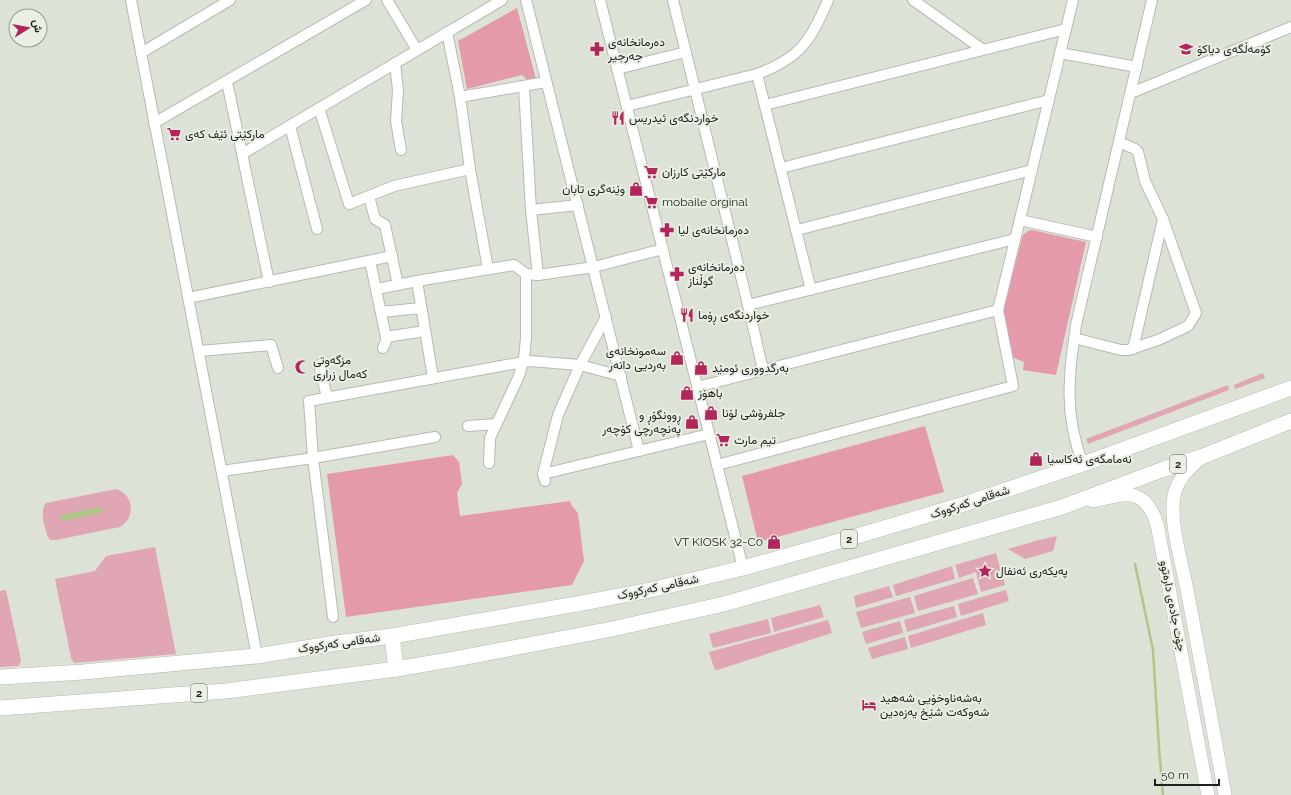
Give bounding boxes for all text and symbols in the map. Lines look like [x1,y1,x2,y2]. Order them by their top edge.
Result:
north arrow [8,8,48,48]
text: ش [30,18,45,34]
place label: دەرمانخانەی جەرجیر [607,35,665,64]
pharmacy icon: دەرمانخانەی جەرجیر [589,41,605,57]
school or university icon: کۆمەڵگەی دیاکۆ [1178,41,1194,57]
place label: کۆمەڵگەی دیاکۆ [1197,41,1271,57]
restaurant icon: خواردنگەی ئیدریس [610,110,626,126]
place label: خواردنگەی ئیدریس [629,111,718,126]
supermarket icon: مارکێتی ئێف کەی [166,126,182,142]
place label: مارکێتی ئێف کەی [185,127,265,142]
supermarket icon: مارکێتی کارزان [643,164,659,180]
place label: مارکێتی کارزان [662,165,726,180]
shop icon: وێنەگری تابان [628,181,644,197]
place label: وێنەگری تابان [562,182,625,197]
supermarket icon: mobaile orginal [643,194,659,210]
place label: mobaile orginal [662,195,749,209]
pharmacy icon: دەرمانخانەی لیا [659,222,675,238]
place label: دەرمانخانەی لیا [678,223,749,238]
place label: دەرمانخانەی گوڵناز [687,260,745,289]
pharmacy icon: دەرمانخانەی گوڵناز [669,266,685,282]
restaurant icon: خواردنگەی ڕۆما [679,307,695,323]
place label: خواردنگەی ڕۆما [698,308,769,325]
place label: سەمونخانەی بەردیی دانەر [606,344,666,373]
shop icon: سەمونخانەی بەردیی دانەر [669,350,685,366]
place label: مزگەوتی کەمال زراری [313,353,367,382]
mosque icon: مزگەوتی کەمال زراری [294,359,310,375]
shop icon: بەرگدووری ئومێد [693,360,709,376]
place label: بەرگدووری ئومێد [712,361,789,376]
shop icon: باهۆز [679,385,695,401]
place label: باهۆز [697,386,722,401]
shop icon: جلفرۆشی لۆنا [703,405,719,421]
place label: جلفرۆشی لۆنا [722,406,785,421]
place label: ڕوونگۆڕ و پەنچەرچی کۆچەر [601,408,681,437]
shop icon: ڕوونگۆڕ و پەنچەرچی کۆچەر [684,414,700,430]
supermarket icon: تیم مارت [715,432,731,448]
place label: تیم مارت [734,433,776,448]
shop icon: نەمامگەی ئەکاسیا [1028,451,1044,467]
place label: نەمامگەی ئەکاسیا [1047,452,1132,467]
road number: 2 [1170,455,1186,473]
street label: شەقامی کەرکووک [928,483,1012,522]
road number: 2 [841,530,857,548]
shop icon: VT KIOSK 32-C0 [766,534,782,550]
place label: VT KIOSK 32-C0 [674,535,763,549]
street label: جۆت جادەی دارەتوو [1156,559,1189,653]
place icon: پەیکەری ئەنفال [977,563,993,579]
place label: پەیکەری ئەنفال [996,564,1068,579]
street label: شەقامی کەرکووک [616,572,700,603]
street label: شەقامی کەرکووک [297,630,381,657]
road number: 2 [191,684,207,702]
place label: بەشەناوخۆیی شەهید شەوکەت شێخ یەزەدین [880,691,989,721]
hotel icon: بەشەناوخۆیی شەهید شەوکەت شێخ یەزەدین [861,697,877,713]
scale bar [1155,761,1219,787]
text: 50 m [1161,768,1189,782]

